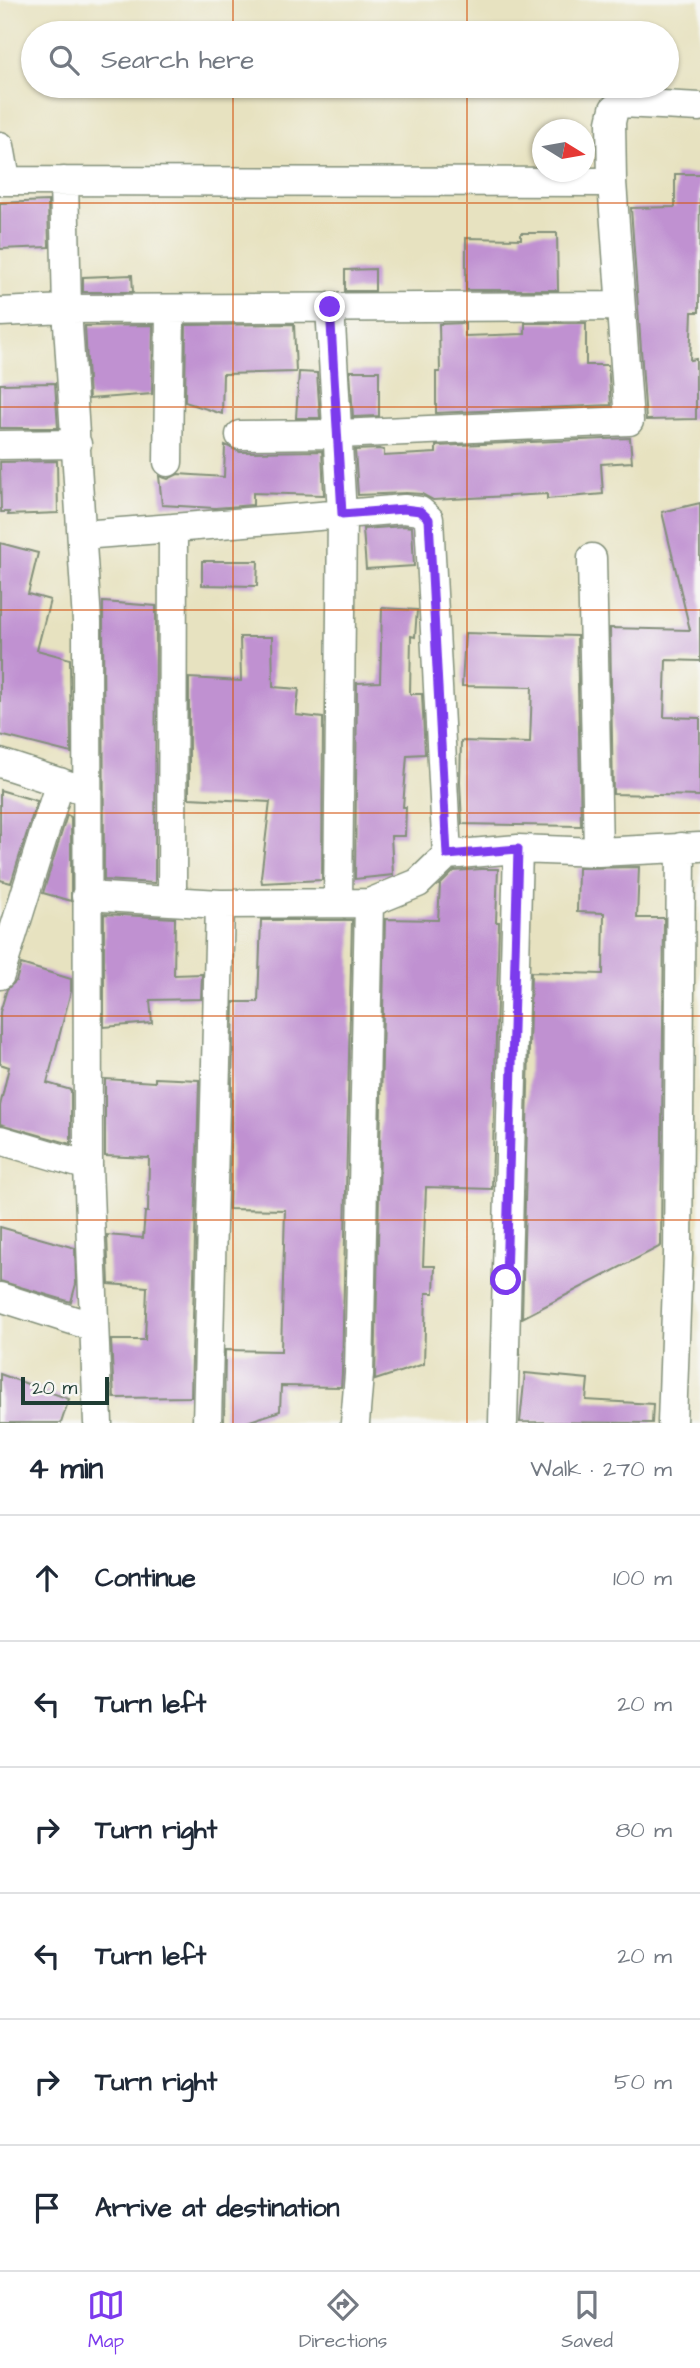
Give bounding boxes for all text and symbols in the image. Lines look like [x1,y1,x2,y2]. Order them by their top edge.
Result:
search box [21,21,679,98]
icon: search [45,41,83,79]
text: Search here [101,42,254,78]
north arrow [532,119,595,182]
route end [314,291,345,322]
route start [490,1264,521,1295]
scale bar [21,1374,108,1406]
text: 20 m [32,1375,77,1402]
text: 4 min [28,1448,103,1490]
text: Walk · 270 m [530,1453,672,1485]
icon: ahead [28,1559,66,1597]
text: Continue [95,1560,196,1596]
text: 100 m [613,1562,672,1594]
icon: left [28,1685,66,1723]
text: Turn left [95,1686,206,1722]
text: 20 m [617,1688,672,1720]
icon: right [28,1811,66,1849]
text: Turn right [95,1812,217,1848]
text: 80 m [615,1814,672,1846]
icon: left [28,1937,66,1975]
text: Turn left [95,1938,206,1974]
text: 20 m [617,1940,672,1972]
icon: right [28,2063,66,2101]
text: Turn right [95,2064,217,2100]
text: 50 m [614,2066,672,2098]
icon: arrive [28,2189,66,2227]
text: Arrive at destination [95,2190,340,2226]
tab: Map [87,2286,125,2355]
tab: Directions [299,2286,387,2355]
tab: Saved [561,2286,613,2355]

